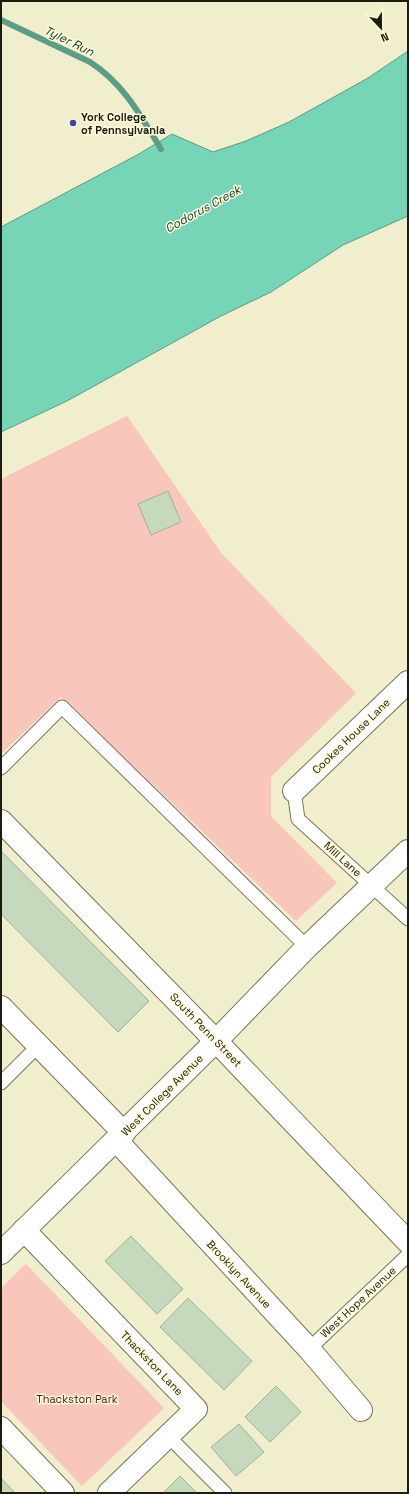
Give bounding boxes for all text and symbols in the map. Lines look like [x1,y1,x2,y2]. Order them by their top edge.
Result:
north arrow [361,8,401,48]
water label: Tyler Run [41,22,97,60]
text: N [379,29,391,45]
place label: York College of Pennsylvania [81,110,166,137]
marker: York College of Pennsylvania [68,118,78,128]
water label: Codorus Creek [162,181,245,236]
street label: Cookes House Lane [309,695,393,777]
street label: Mill Lane [321,838,365,880]
street label: South Penn Street [167,990,245,1070]
street label: West College Avenue [118,1051,206,1139]
street label: Brooklyn Avenue [204,1237,274,1311]
street label: West Hope Avenue [317,1263,399,1341]
street label: Thackston Lane [118,1328,186,1398]
park label: Thackston Park [36,1392,118,1406]

